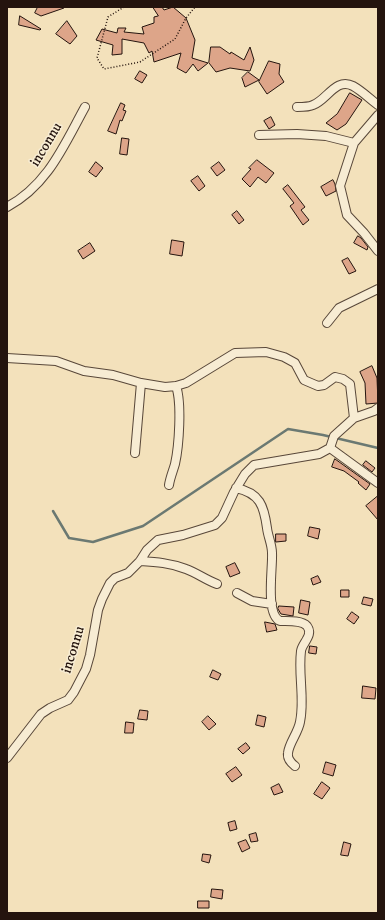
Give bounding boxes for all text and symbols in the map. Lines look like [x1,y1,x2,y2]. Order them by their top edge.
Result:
street label: inconnu [27,120,67,170]
street label: inconnu [58,624,90,676]

